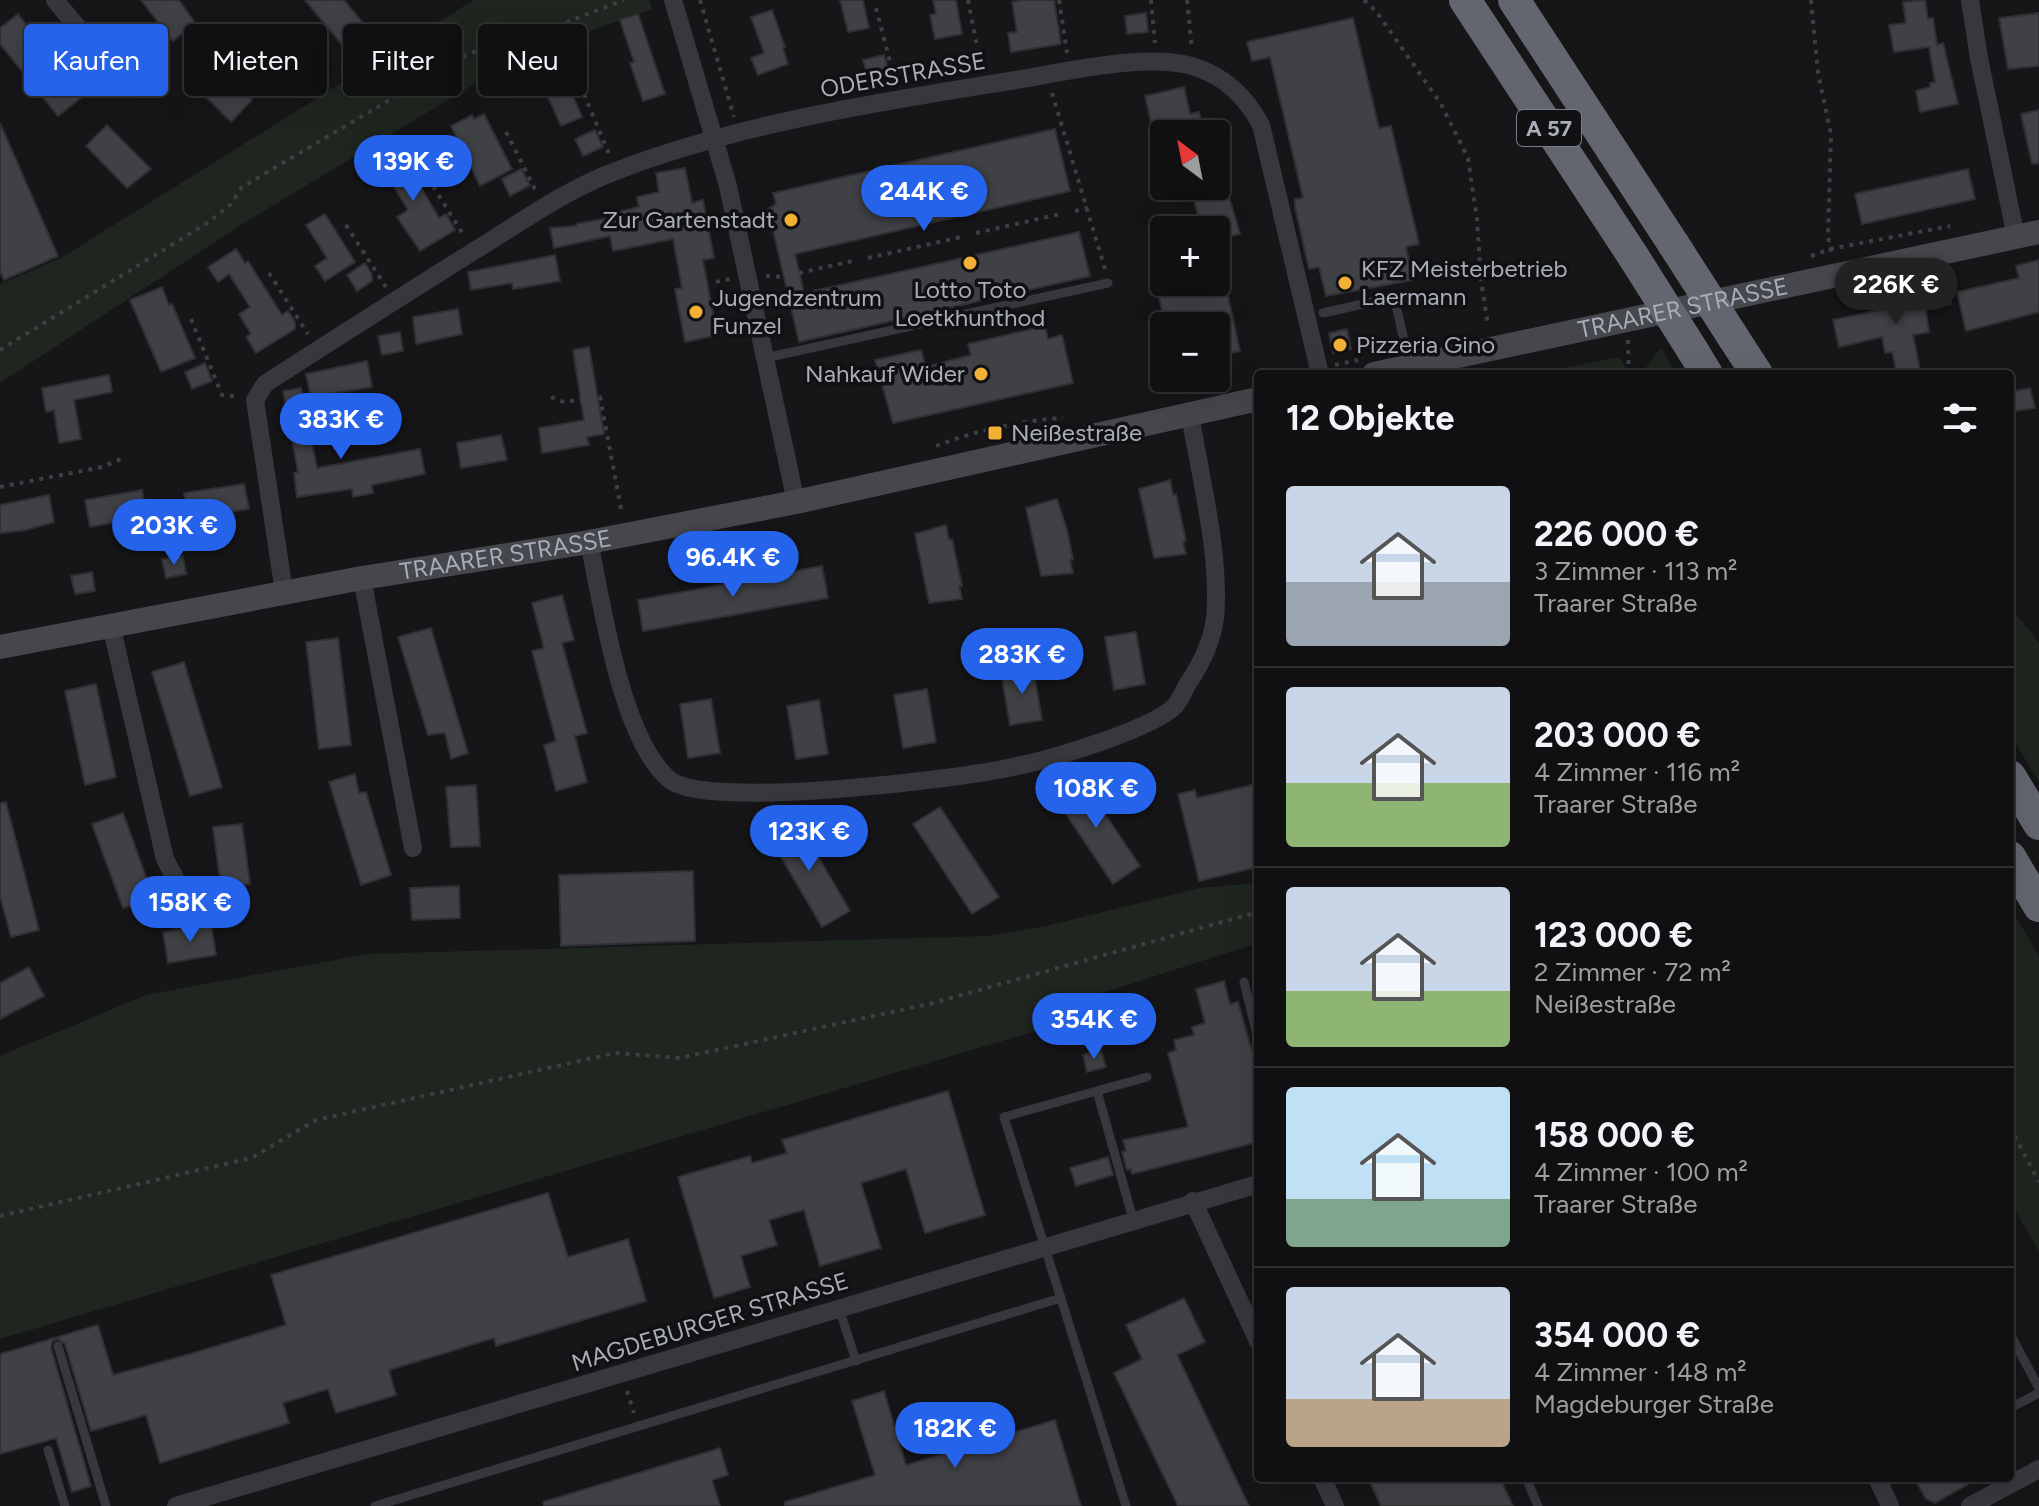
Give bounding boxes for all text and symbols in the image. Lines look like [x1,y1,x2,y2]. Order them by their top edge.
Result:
chip: Kaufen [24,24,168,96]
chip: Mieten [184,24,327,96]
chip: Filter [343,24,462,96]
chip: Neu [478,24,587,96]
street label: ODERSTRASSE [818,46,988,103]
road number: A 57 [1517,110,1581,146]
north arrow [1150,120,1230,200]
map controls [1150,120,1230,392]
pin: 139K € [348,135,478,203]
text: 139K € [372,145,454,177]
pin: 244K € [859,165,989,233]
text: 244K € [879,175,969,207]
place label: Zur Gartenstadt [603,205,775,234]
marker: Zur Gartenstadt [782,211,800,229]
button: + [1150,216,1230,296]
marker: Lotto Toto Loetkhunthod [961,254,979,272]
place label: KFZ Meisterbetrieb Laermann [1361,254,1567,311]
pin: 226K € [1831,258,1961,326]
text: 226K € [1853,268,1939,300]
street label: TRAARER STRASSE [1575,271,1791,344]
marker: KFZ Meisterbetrieb Laermann [1336,274,1354,292]
place label: Lotto Toto Loetkhunthod [895,275,1045,332]
place label: Jugendzentrum Funzel [712,283,882,340]
marker: Jugendzentrum Funzel [687,303,705,321]
button: − [1150,312,1230,392]
place label: Pizzeria Gino [1356,330,1495,359]
marker: Pizzeria Gino [1331,336,1349,354]
place label: Nahkauf Wider [805,359,965,388]
marker: Nahkauf Wider [972,365,990,383]
pin: 383K € [276,393,406,461]
icon: filters [1938,396,1982,440]
text: 12 Objekte [1286,398,1454,439]
text: 383K € [298,403,384,435]
place label: Neißestraße [1011,418,1142,447]
marker: Neißestraße [986,424,1004,442]
pin: 203K € [109,499,239,567]
text: 203K € [130,509,218,541]
text: 226 000 € [1534,514,1699,555]
icon: home [1350,518,1446,614]
street label: TRAARER STRASSE [398,523,614,586]
pin: 96.4K € [659,531,807,599]
text: 96.4K € [686,541,780,573]
text: 3 Zimmer · 113 m² [1534,555,1738,587]
text: Traarer Straße [1534,587,1697,619]
pin: 283K € [957,628,1087,696]
text: 283K € [979,638,1066,670]
text: 203 000 € [1534,715,1701,756]
icon: home [1350,719,1446,815]
text: 4 Zimmer · 116 m² [1534,756,1740,788]
pin: 108K € [1031,762,1161,830]
text: 108K € [1053,772,1139,804]
text: Traarer Straße [1534,788,1697,820]
pin: 123K € [744,805,874,873]
text: 123K € [768,815,850,847]
pin: 158K € [125,876,255,944]
text: 158K € [148,886,232,918]
text: 123 000 € [1534,915,1693,956]
icon: home [1350,919,1446,1015]
text: 2 Zimmer · 72 m² [1534,956,1731,988]
text: Neißestraße [1534,988,1676,1020]
pin: 354K € [1029,993,1159,1061]
text: 354K € [1050,1003,1138,1035]
text: 158 000 € [1534,1115,1695,1156]
icon: home [1350,1119,1446,1215]
text: 4 Zimmer · 100 m² [1534,1156,1748,1188]
text: Traarer Straße [1534,1188,1697,1220]
street label: MAGDEBURGER STRASSE [568,1266,852,1377]
text: 354 000 € [1534,1315,1700,1356]
icon: home [1350,1319,1446,1415]
text: 4 Zimmer · 148 m² [1534,1356,1747,1388]
text: Magdeburger Straße [1534,1388,1774,1420]
pin: 182K € [890,1402,1020,1470]
text: 182K € [913,1412,997,1444]

